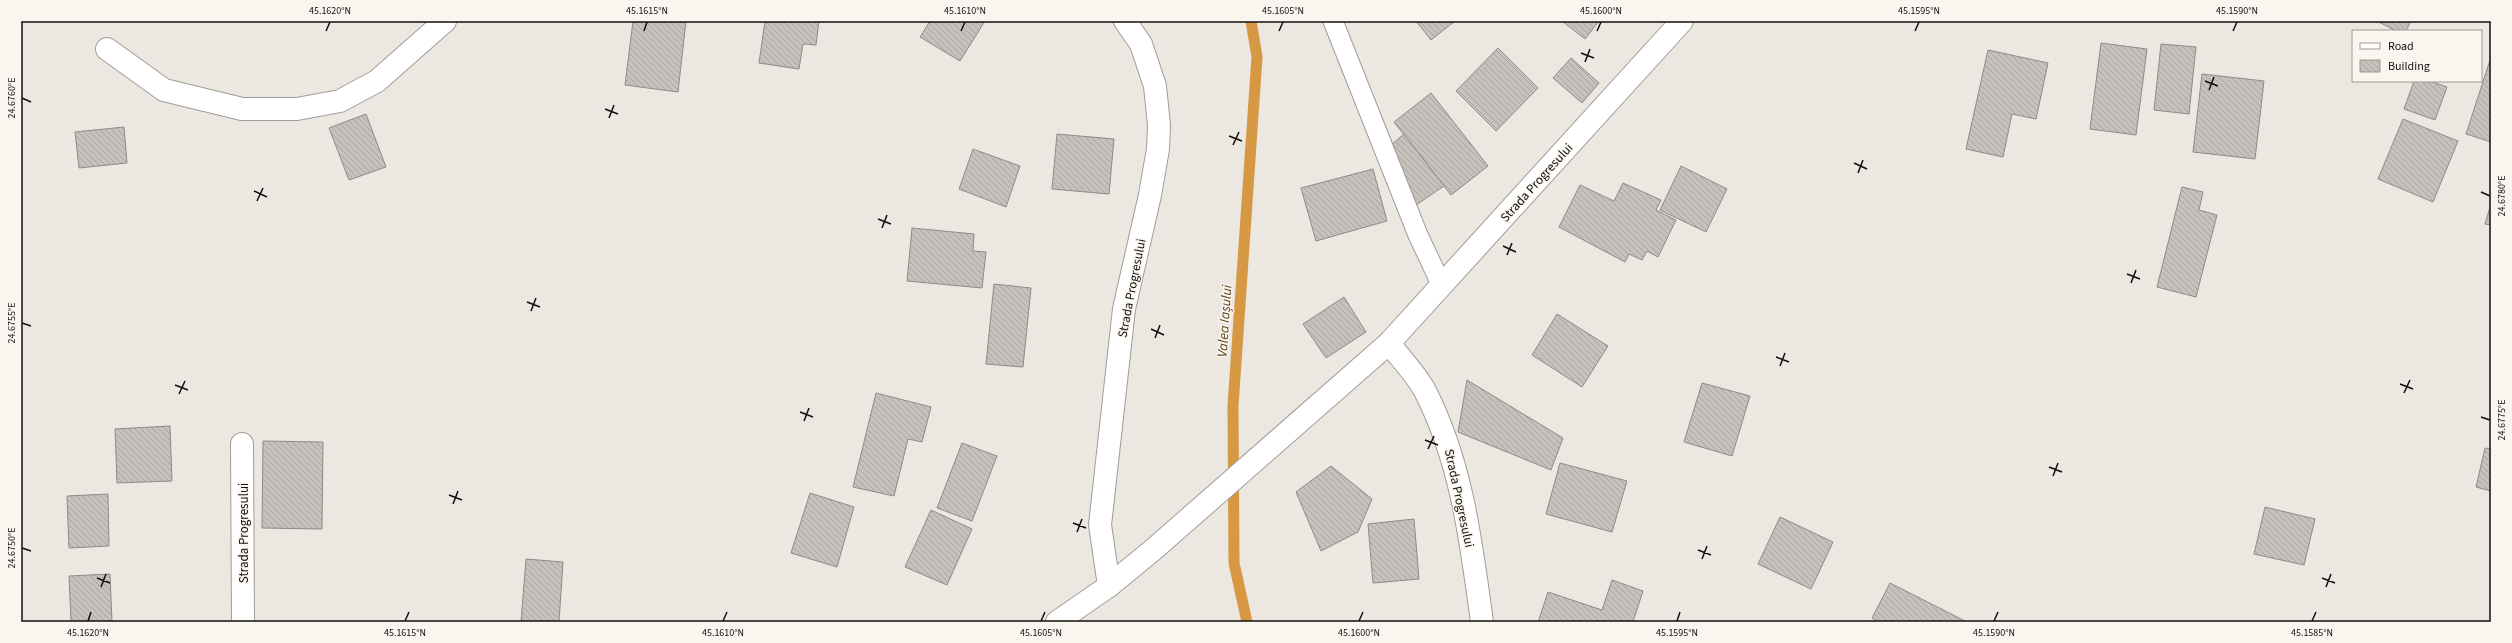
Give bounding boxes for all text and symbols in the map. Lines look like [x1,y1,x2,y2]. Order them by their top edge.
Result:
text: 45.1620°N [309,4,351,18]
text: 45.1615°N [626,4,668,18]
text: 45.1610°N [944,4,986,18]
text: 45.1605°N [1262,4,1304,18]
text: 45.1600°N [1580,4,1622,18]
text: 45.1595°N [1898,4,1940,18]
text: 45.1590°N [2216,4,2258,18]
legend [2352,30,2482,82]
text: Road [2388,38,2414,55]
text: Building [2388,58,2430,75]
text: 24.6760°E [5,78,19,118]
street label: Strada Progresului [1496,139,1577,226]
text: 24.6780°E [2495,176,2509,216]
street label: Strada Progresului [1114,237,1150,339]
water label: Valea Iașului [1212,283,1238,358]
text: 24.6755°E [5,303,19,343]
text: 24.6775°E [2495,400,2509,440]
street label: Strada Progresului [1440,447,1478,549]
street label: Strada Progresului [235,483,253,583]
text: 24.6750°E [5,528,19,568]
text: 45.1620°N [67,626,109,640]
text: 45.1615°N [384,626,426,640]
text: 45.1610°N [702,626,744,640]
text: 45.1605°N [1020,626,1062,640]
text: 45.1600°N [1338,626,1380,640]
text: 45.1595°N [1656,626,1698,640]
text: 45.1590°N [1973,626,2015,640]
text: 45.1585°N [2291,626,2333,640]

